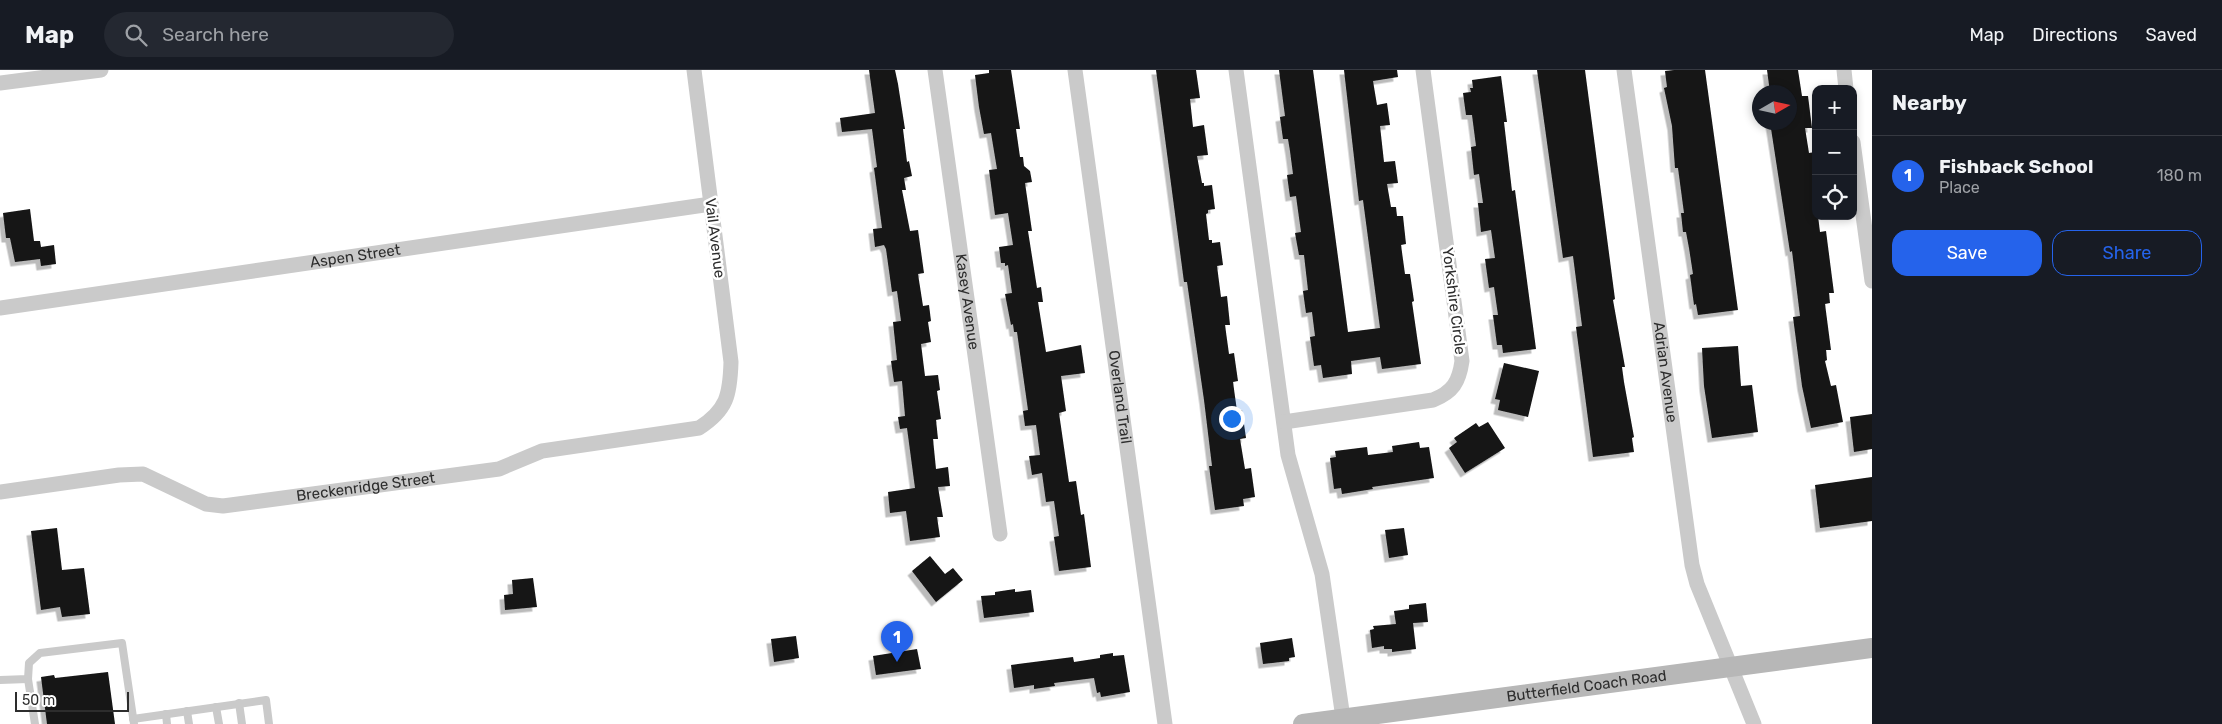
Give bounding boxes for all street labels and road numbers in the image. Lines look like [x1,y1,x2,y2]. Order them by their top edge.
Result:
street label: Vail Avenue [701,197,729,279]
street label: Aspen Street [309,241,402,272]
street label: Yorkshire Circle [1438,246,1470,356]
street label: Kasey Avenue [952,253,983,351]
street label: Adrian Avenue [1650,321,1681,424]
street label: Overland Trail [1105,349,1135,445]
street label: Breckenridge Street [295,469,436,505]
street label: Butterfield Coach Road [1505,667,1668,706]

